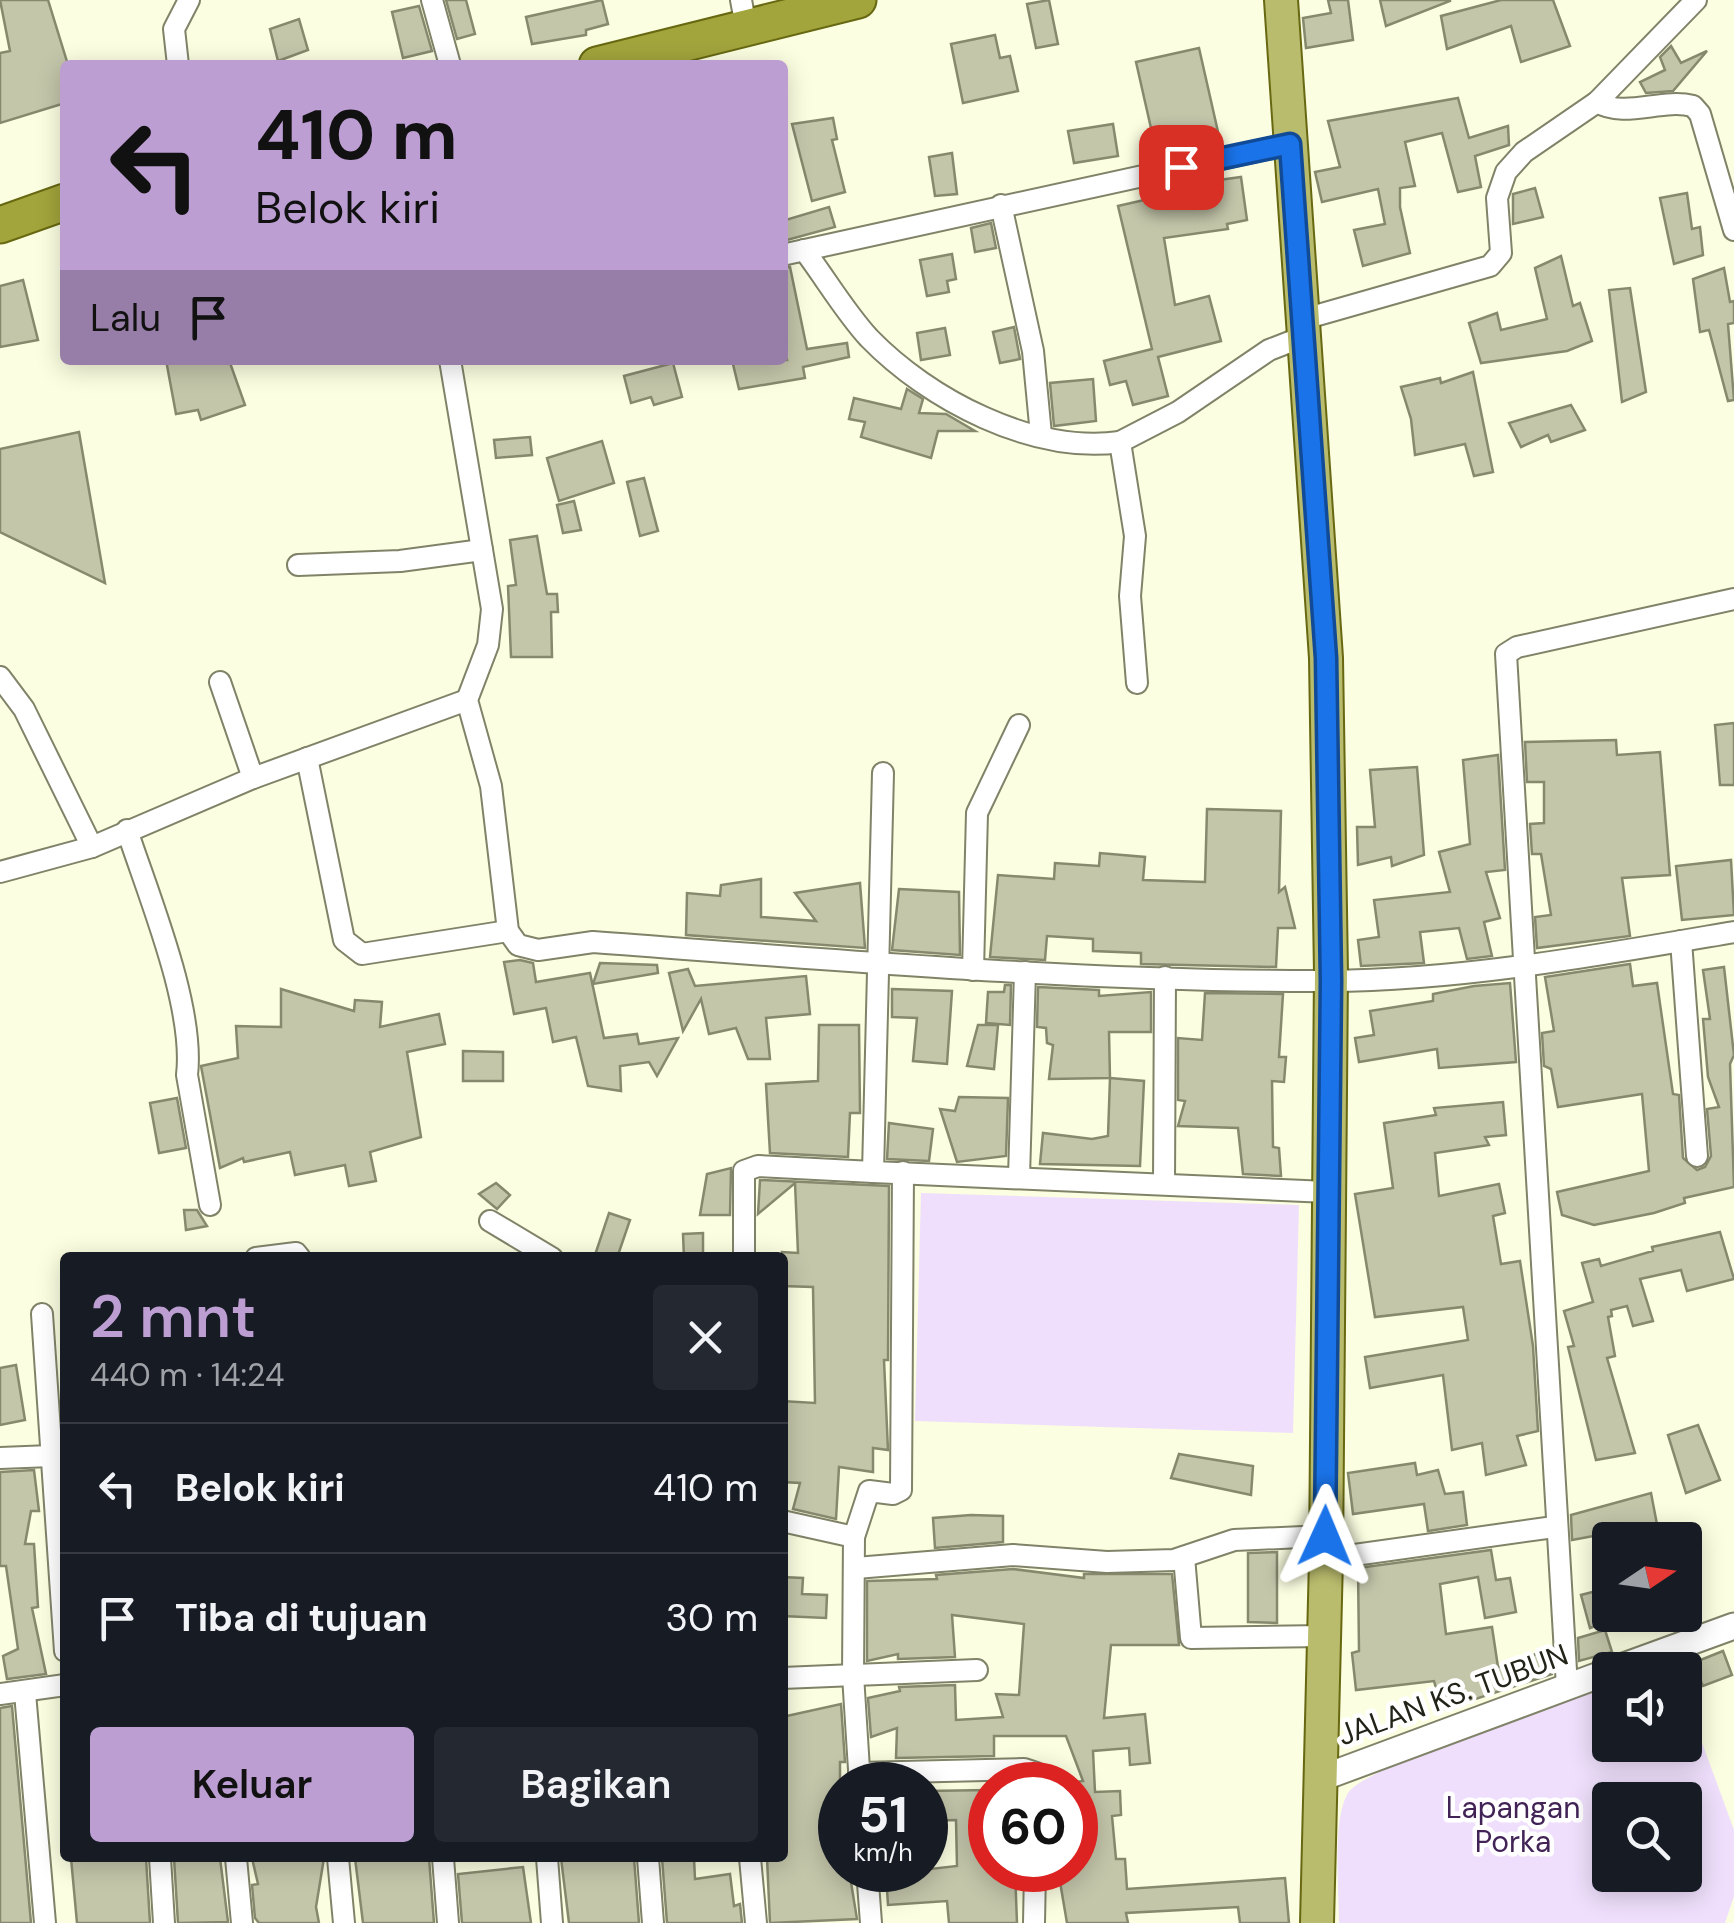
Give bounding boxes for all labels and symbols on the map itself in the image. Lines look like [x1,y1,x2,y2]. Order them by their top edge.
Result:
pin [1139,125,1224,210]
position arrow [1273,1484,1377,1588]
north arrow [1592,1522,1702,1632]
street label: JALAN KS. TUBUN [1332,1635,1573,1754]
speed limit sign: 60 [968,1762,1098,1892]
park label: Lapangan Porka [1446,1788,1580,1861]

